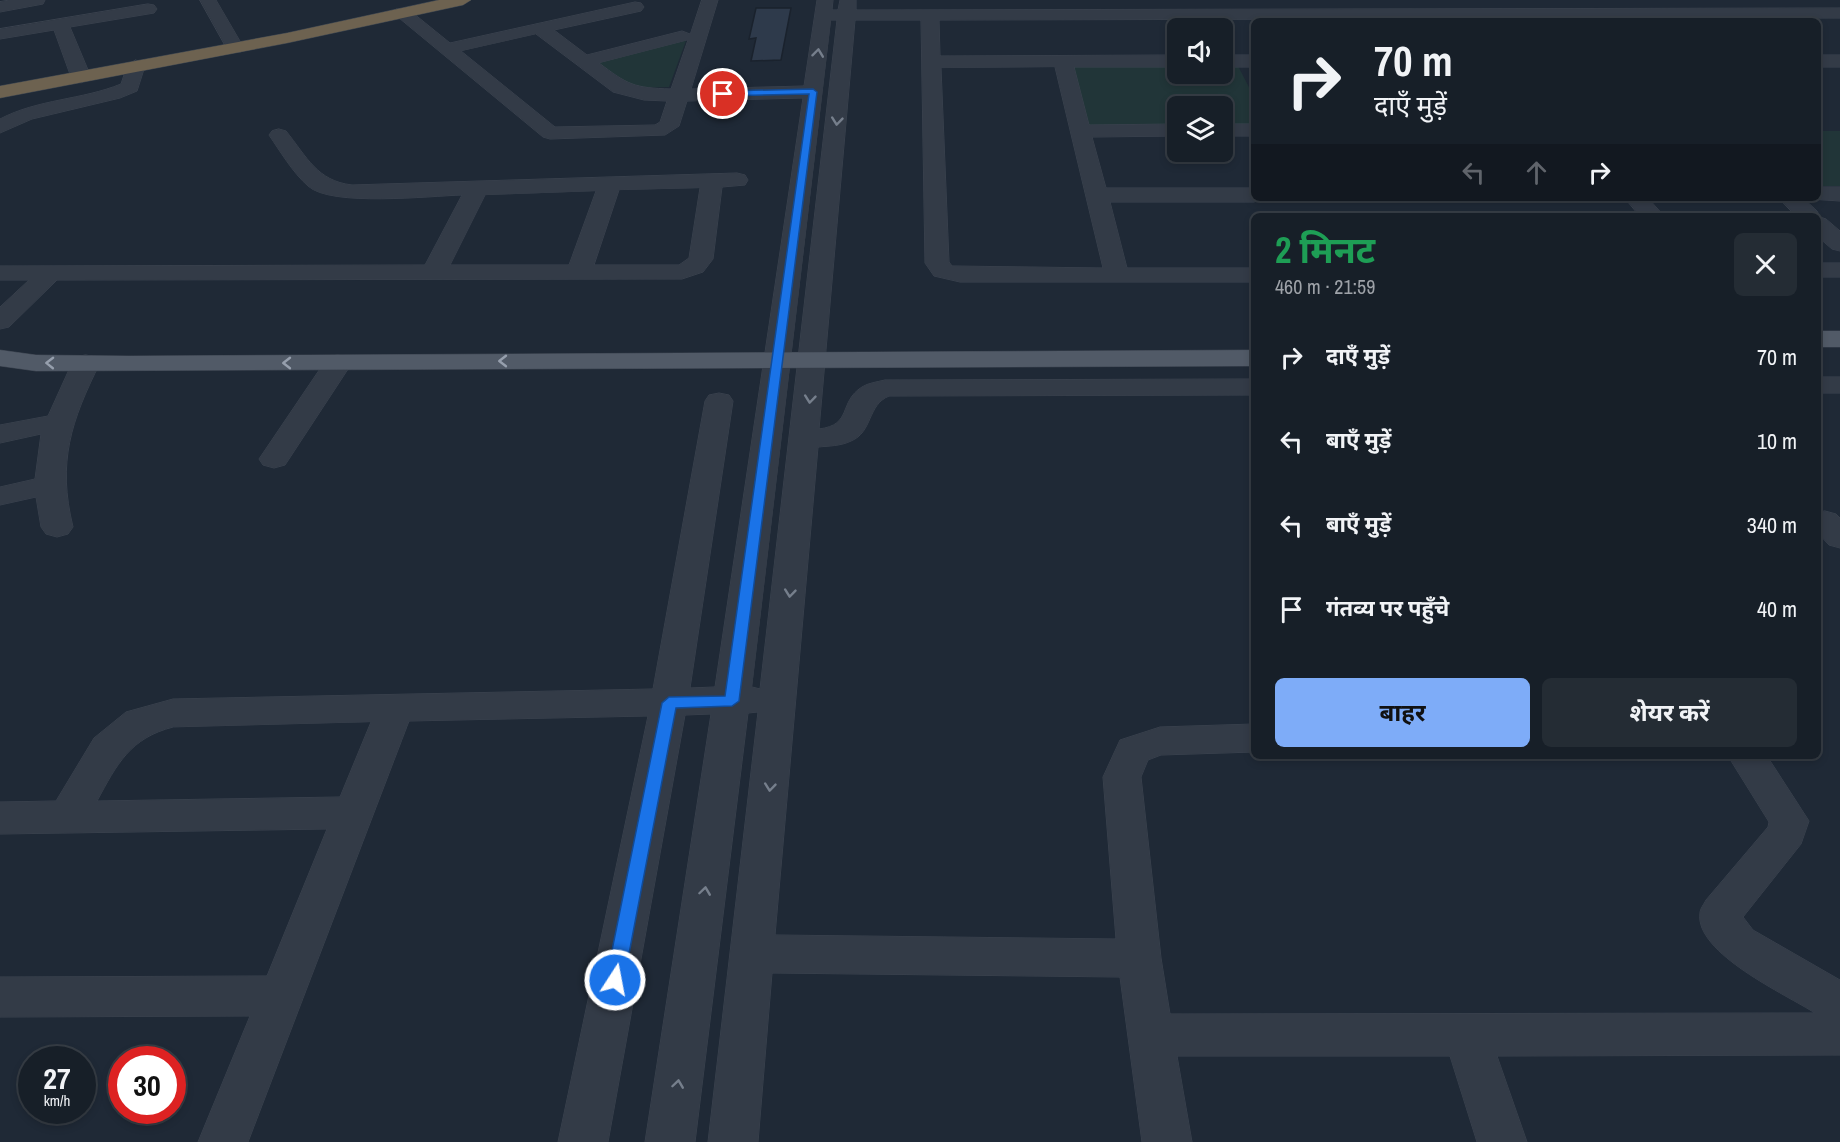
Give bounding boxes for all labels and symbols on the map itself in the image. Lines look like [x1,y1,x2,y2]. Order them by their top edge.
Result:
one-way arrow [811,48,824,57]
pin [697,68,748,119]
one-way arrow [831,116,844,125]
one-way arrow [498,355,507,368]
one-way arrow [45,357,54,369]
one-way arrow [282,357,291,369]
one-way arrow [804,394,817,403]
one-way arrow [784,588,797,597]
one-way arrow [764,782,777,791]
one-way arrow [699,886,711,896]
position arrow [583,948,647,1012]
speed limit sign: 30 [108,1046,186,1124]
one-way arrow [672,1079,684,1089]

